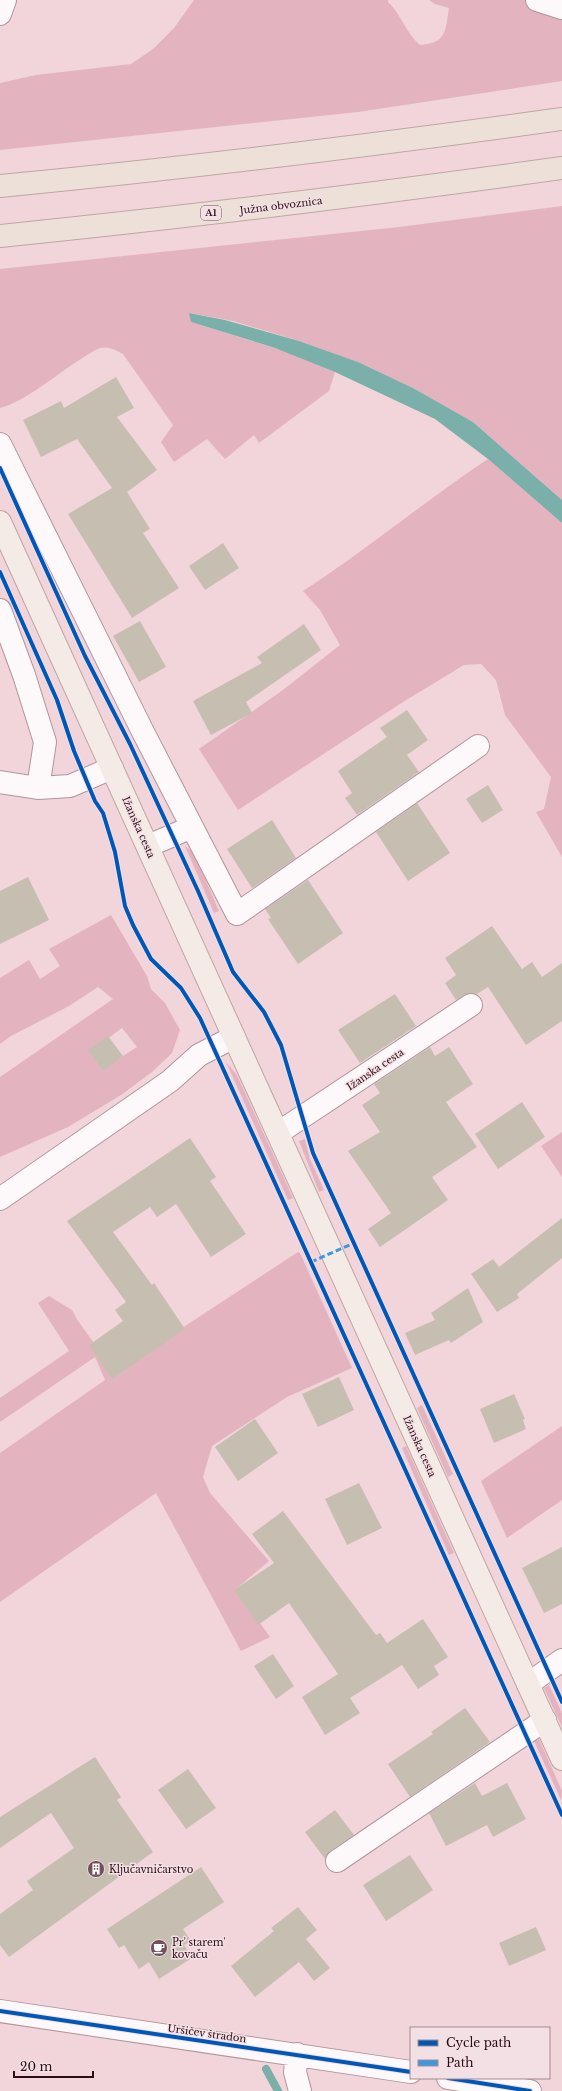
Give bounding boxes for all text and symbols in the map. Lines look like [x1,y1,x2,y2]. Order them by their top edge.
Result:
street label: Južna obvoznica [237,194,324,217]
road number: A1 [201,206,221,220]
street label: Ižanska cesta [119,794,158,860]
street label: Ižanska cesta [344,1045,407,1093]
street label: Ižanska cesta [400,1413,439,1479]
building icon: Ključavničarstvo [86,1859,106,1879]
place label: Ključavničarstvo [109,1863,194,1876]
place label: Pr' starem' kovaču [172,1936,225,1961]
cafe icon: Pr' starem' kovaču [149,1938,169,1958]
street label: Uršičev štradon [167,2022,247,2045]
legend [410,2027,550,2079]
text: Cycle path [446,2035,511,2050]
scale bar [14,2053,93,2079]
text: Path [446,2055,474,2070]
text: 20 m [20,2059,52,2074]

